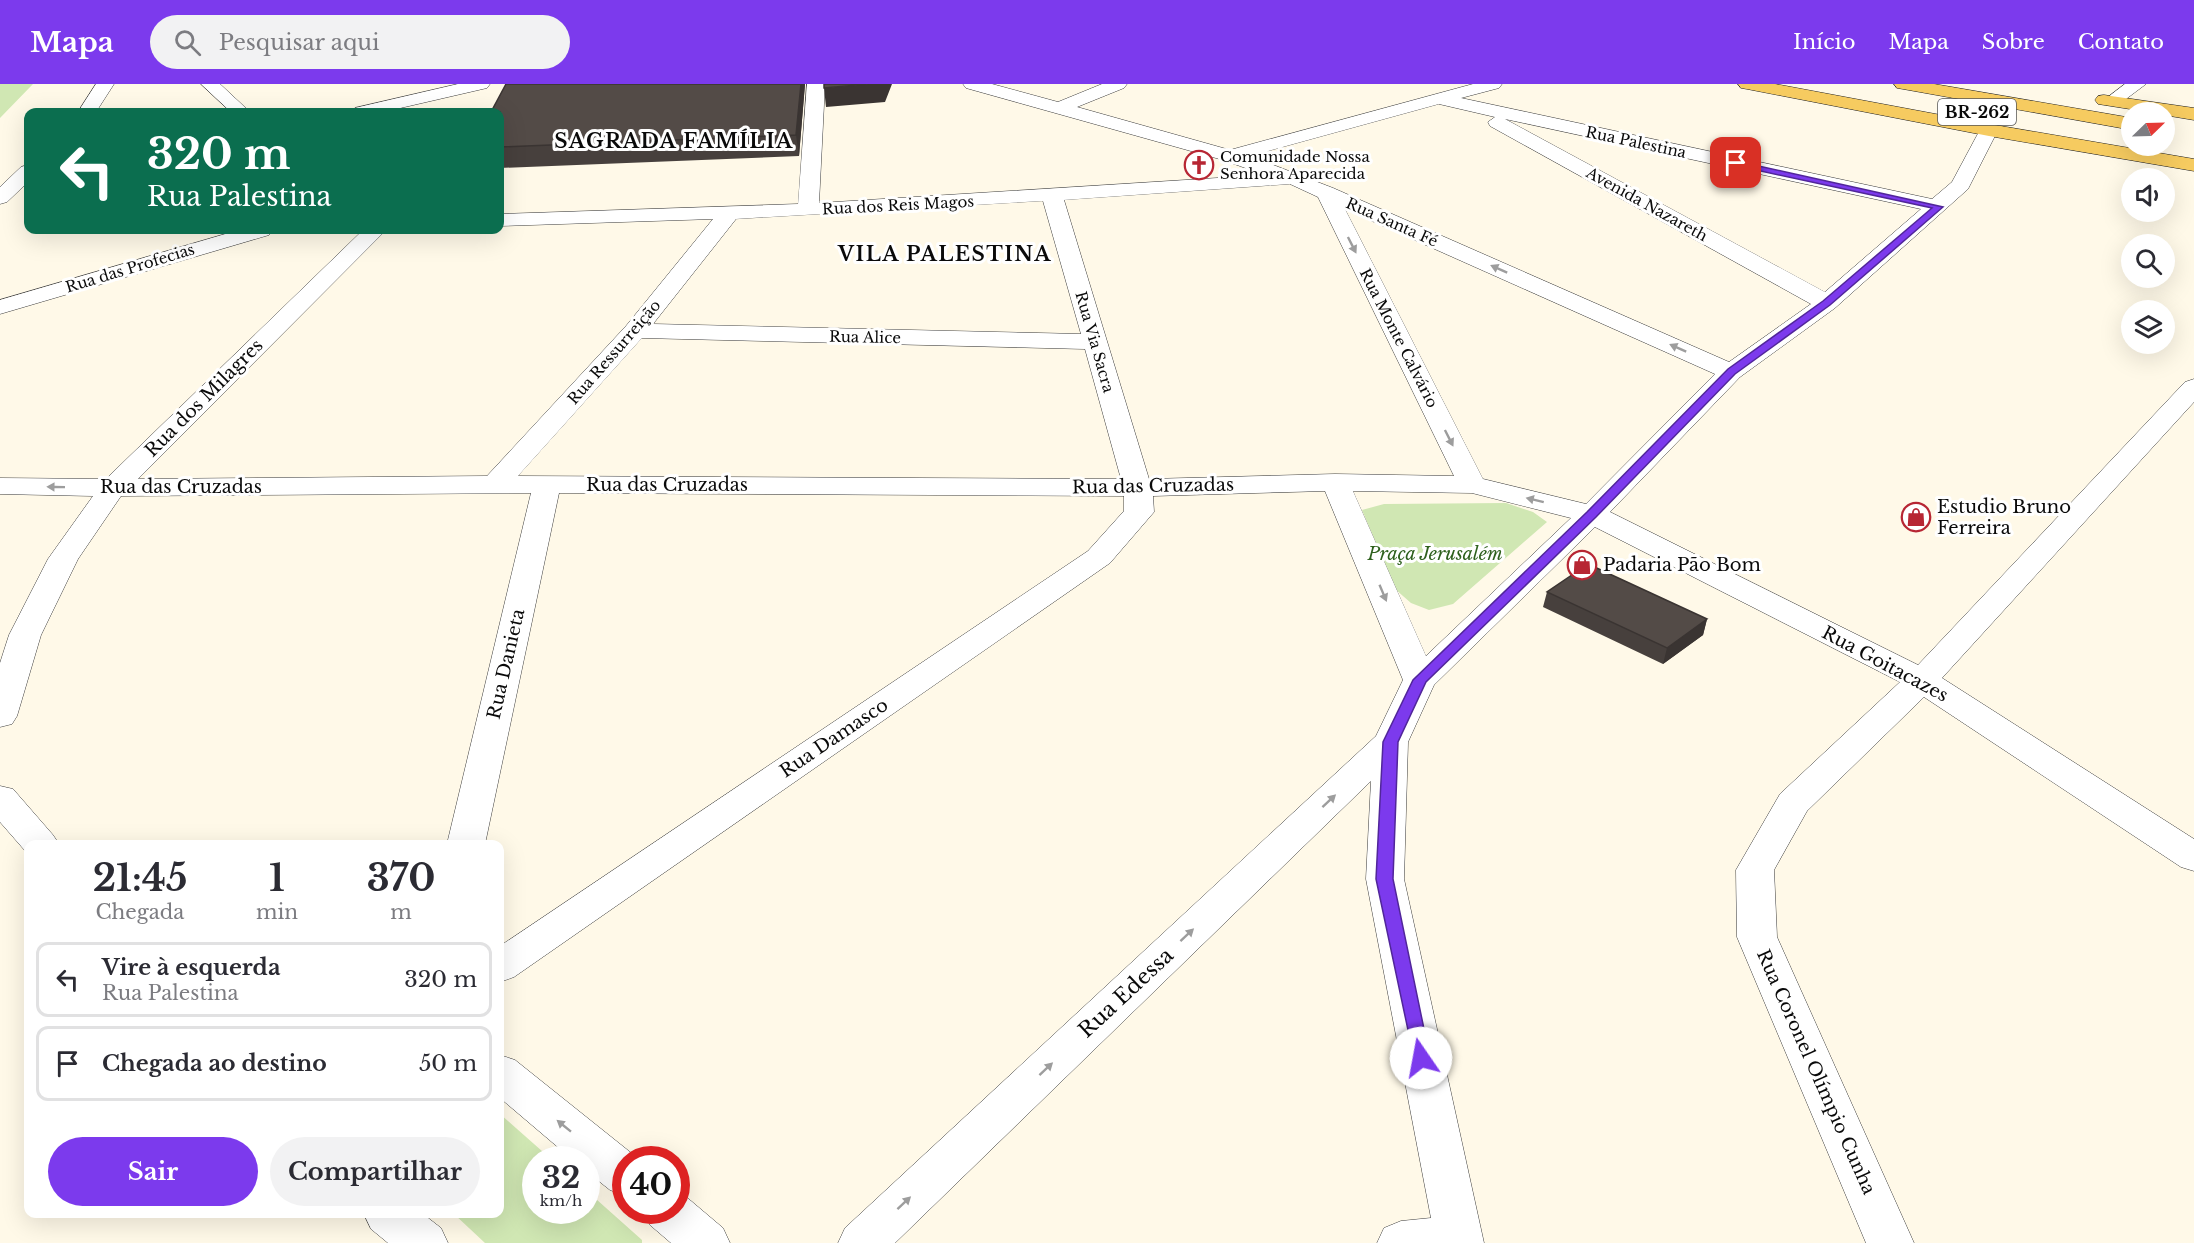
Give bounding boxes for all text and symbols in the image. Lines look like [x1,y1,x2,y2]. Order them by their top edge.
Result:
search box [150,15,570,69]
text: Mapa [30,25,114,60]
icon: search [171,26,204,59]
text: Pesquisar aqui [219,29,380,56]
text: Início [1793,29,1855,55]
text: Mapa [1888,29,1949,55]
text: Sobre [1982,29,2045,55]
text: Contato [2078,29,2164,55]
road number: BR-262 [1938,99,2016,125]
north arrow [2121,102,2175,156]
map controls [2121,102,2175,354]
street label: Rua Palestina [1584,122,1689,162]
text: 320 m [147,128,290,180]
district label: SAGRADA FAMÍLIA [554,128,794,153]
icon: left [48,132,126,210]
pin [1710,137,1761,188]
icon: arrive [1719,146,1752,179]
place label: Comunidade Nossa Senhora Aparecida [1220,147,1370,183]
church icon: Comunidade Nossa Senhora Aparecida [1183,149,1215,181]
street label: Avenida Nazareth [1582,162,1711,245]
button: sound [2121,168,2175,222]
text: Rua Palestina [147,180,331,213]
street label: Rua dos Reis Magos [822,192,975,218]
street label: Rua Santa Fé [1343,193,1441,251]
button: search [2121,234,2175,288]
one-way arrow [1347,236,1357,253]
street label: Rua das Profecias [63,239,197,297]
district label: VILA PALESTINA [837,242,1052,266]
one-way arrow [1490,264,1508,274]
street label: Rua Monte Calvário [1356,265,1442,411]
street label: Rua Via Sacra [1071,289,1119,395]
street label: Rua Ressurreição [563,296,665,408]
button: layers [2121,300,2175,354]
street label: Rua Alice [829,327,901,347]
street label: Rua dos Milagres [140,334,268,462]
one-way arrow [1668,343,1686,353]
one-way arrow [1444,429,1453,446]
street label: Rua das Cruzadas [586,474,748,496]
street label: Rua das Cruzadas [1072,474,1234,498]
street label: Rua das Cruzadas [100,476,262,498]
one-way arrow [47,482,66,492]
one-way arrow [1526,495,1544,505]
place label: Estudio Bruno Ferreira [1937,496,2071,539]
shop icon: Estudio Bruno Ferreira [1900,501,1932,533]
park label: Praça Jerusalém [1366,543,1503,565]
shop icon: Padaria Pão Bom [1566,549,1598,581]
place label: Padaria Pão Bom [1603,554,1761,576]
one-way arrow [1378,585,1387,602]
street label: Rua Danieta [483,607,529,721]
street label: Rua Goitacazes [1818,622,1952,706]
street label: Rua Damasco [776,694,892,782]
one-way arrow [1322,794,1336,808]
text: 21:45 [93,856,187,901]
text: 1 [269,856,285,901]
text: 370 [367,856,435,901]
text: Chegada [96,900,184,924]
text: min [256,900,298,924]
text: m [390,900,412,924]
one-way arrow [1180,928,1194,942]
street label: Rua Edessa [1073,942,1179,1044]
street label: Rua Coronel Olímpio Cunha [1752,946,1880,1198]
text: Vire à esquerda [102,954,281,981]
icon: left [51,963,84,996]
text: 320 m [404,966,477,993]
text: Rua Palestina [102,981,239,1005]
position arrow [1389,1026,1453,1090]
icon: arrive [51,1047,84,1080]
text: Chegada ao destino [102,1050,327,1077]
text: 50 m [419,1050,477,1077]
one-way arrow [1038,1062,1053,1076]
one-way arrow [557,1120,572,1133]
button: Sair [48,1137,258,1206]
button: Compartilhar [270,1137,480,1206]
speed limit sign: 40 [612,1146,690,1224]
text: 32 [542,1159,580,1196]
text: km/h [540,1191,582,1210]
one-way arrow [896,1197,911,1210]

